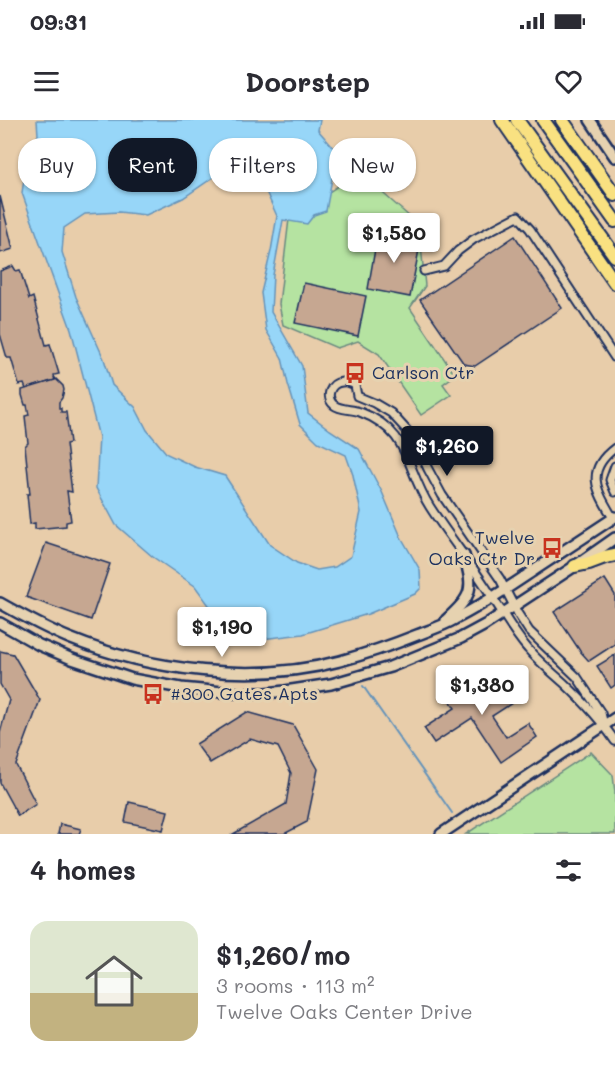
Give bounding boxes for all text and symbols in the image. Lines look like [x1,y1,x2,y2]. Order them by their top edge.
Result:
text: 09:31 [30,7,87,36]
text: Doorstep [245,64,370,99]
icon: menu [30,65,63,98]
icon: heart [552,65,585,98]
chip: Buy [18,138,96,192]
chip: Rent [108,138,197,192]
chip: Filters [209,138,317,192]
chip: New [329,138,416,192]
pin: $1,580 [345,213,443,264]
text: $1,580 [362,219,426,245]
place label: Carlson Ctr [372,360,475,384]
bus stop icon: Carlson Ctr [343,361,367,385]
pin: $1,260 [398,426,496,477]
text: $1,260 [415,432,479,458]
place label: Twelve Oaks Ctr Dr [428,525,535,570]
bus stop icon: Twelve Oaks Ctr Dr [540,536,564,560]
pin: $1,190 [173,607,271,658]
text: $1,190 [191,613,253,639]
pin: $1,380 [433,665,531,716]
text: $1,380 [450,671,514,697]
place label: #300 Gates Apts [170,681,318,705]
bus stop icon: #300 Gates Apts [141,682,165,706]
text: 4 homes [30,853,136,887]
icon: filters [552,854,585,887]
text: $1,260/mo [216,938,350,972]
icon: home [78,945,150,1017]
text: 3 rooms · 113 m² [216,972,375,998]
text: Twelve Oaks Center Drive [216,998,473,1024]

